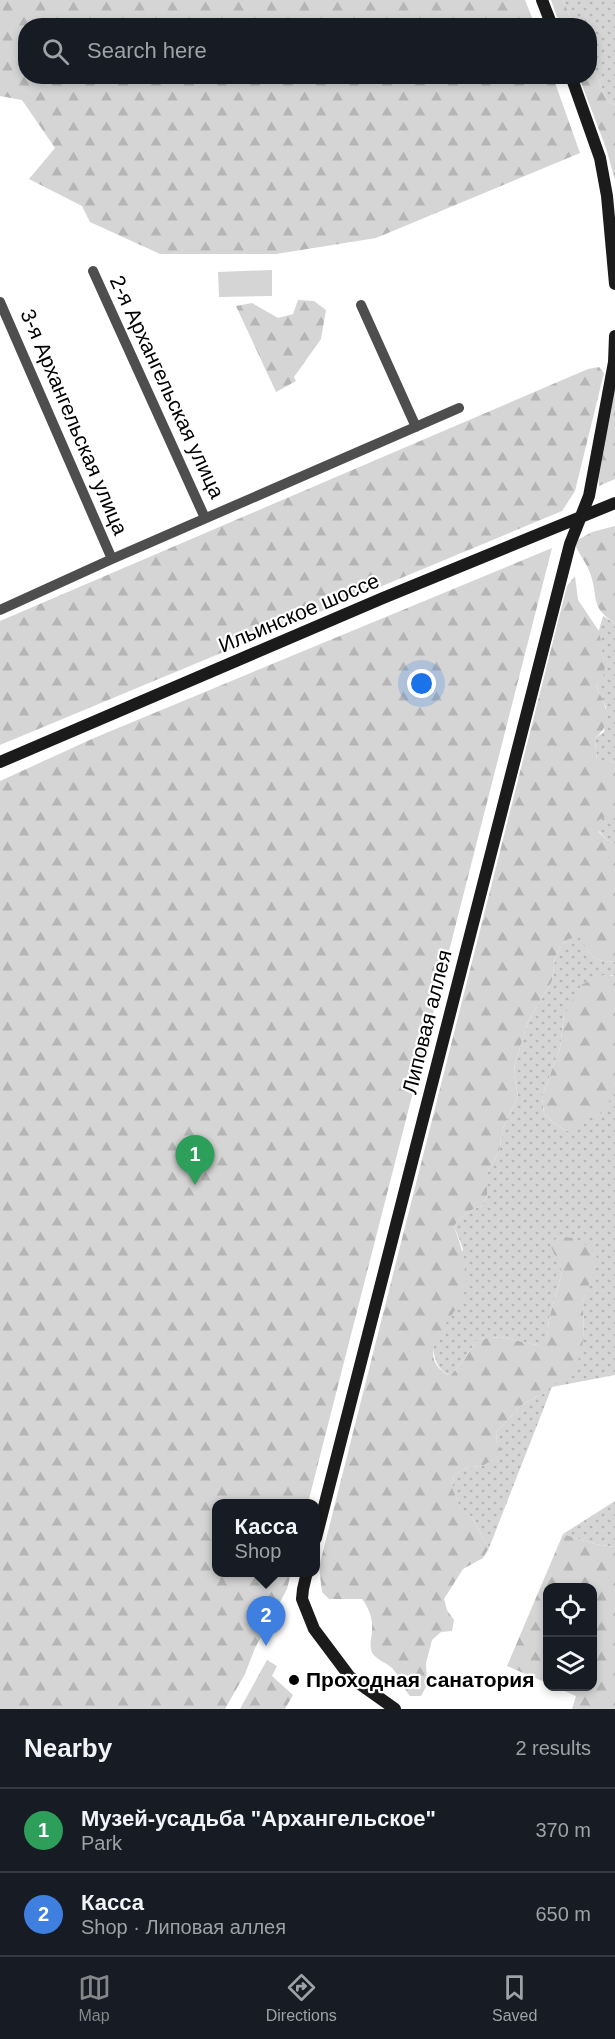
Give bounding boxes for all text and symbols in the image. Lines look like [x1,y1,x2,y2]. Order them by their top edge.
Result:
search box [18,18,597,84]
icon: search [39,35,72,68]
text: Search here [87,38,207,63]
street label: 2-я Архангельская улица [106,272,229,502]
street label: 3-я Архангельская улица [16,305,133,538]
street label: Ильинское шоссе [215,568,382,657]
your location [407,669,436,698]
street label: Липовая аллея [398,947,456,1096]
pin: 1 [176,1136,214,1185]
popup [212,1499,320,1577]
text: Касса [235,1514,297,1539]
text: Shop [235,1540,281,1562]
map controls [543,1583,597,1691]
button: locate [543,1583,597,1637]
pin: 2 [246,1596,286,1646]
button: layers [543,1637,597,1691]
place label: Проходная санатория [306,1668,535,1691]
marker: Проходная санатория [287,1673,301,1687]
text: Nearby [24,1733,112,1763]
text: 2 results [515,1737,591,1759]
text: Музей-усадьба "Архангельское" [81,1806,436,1831]
text: 1 [38,1819,49,1841]
text: 370 m [535,1819,591,1841]
text: Park [81,1832,122,1854]
text: Касса [81,1890,144,1915]
text: 2 [38,1903,49,1925]
text: 650 m [535,1903,591,1925]
text: Shop · Липовая аллея [81,1916,286,1938]
tab: Map [78,1971,111,2025]
tab: Directions [266,1971,337,2025]
tab: Saved [492,1971,537,2025]

